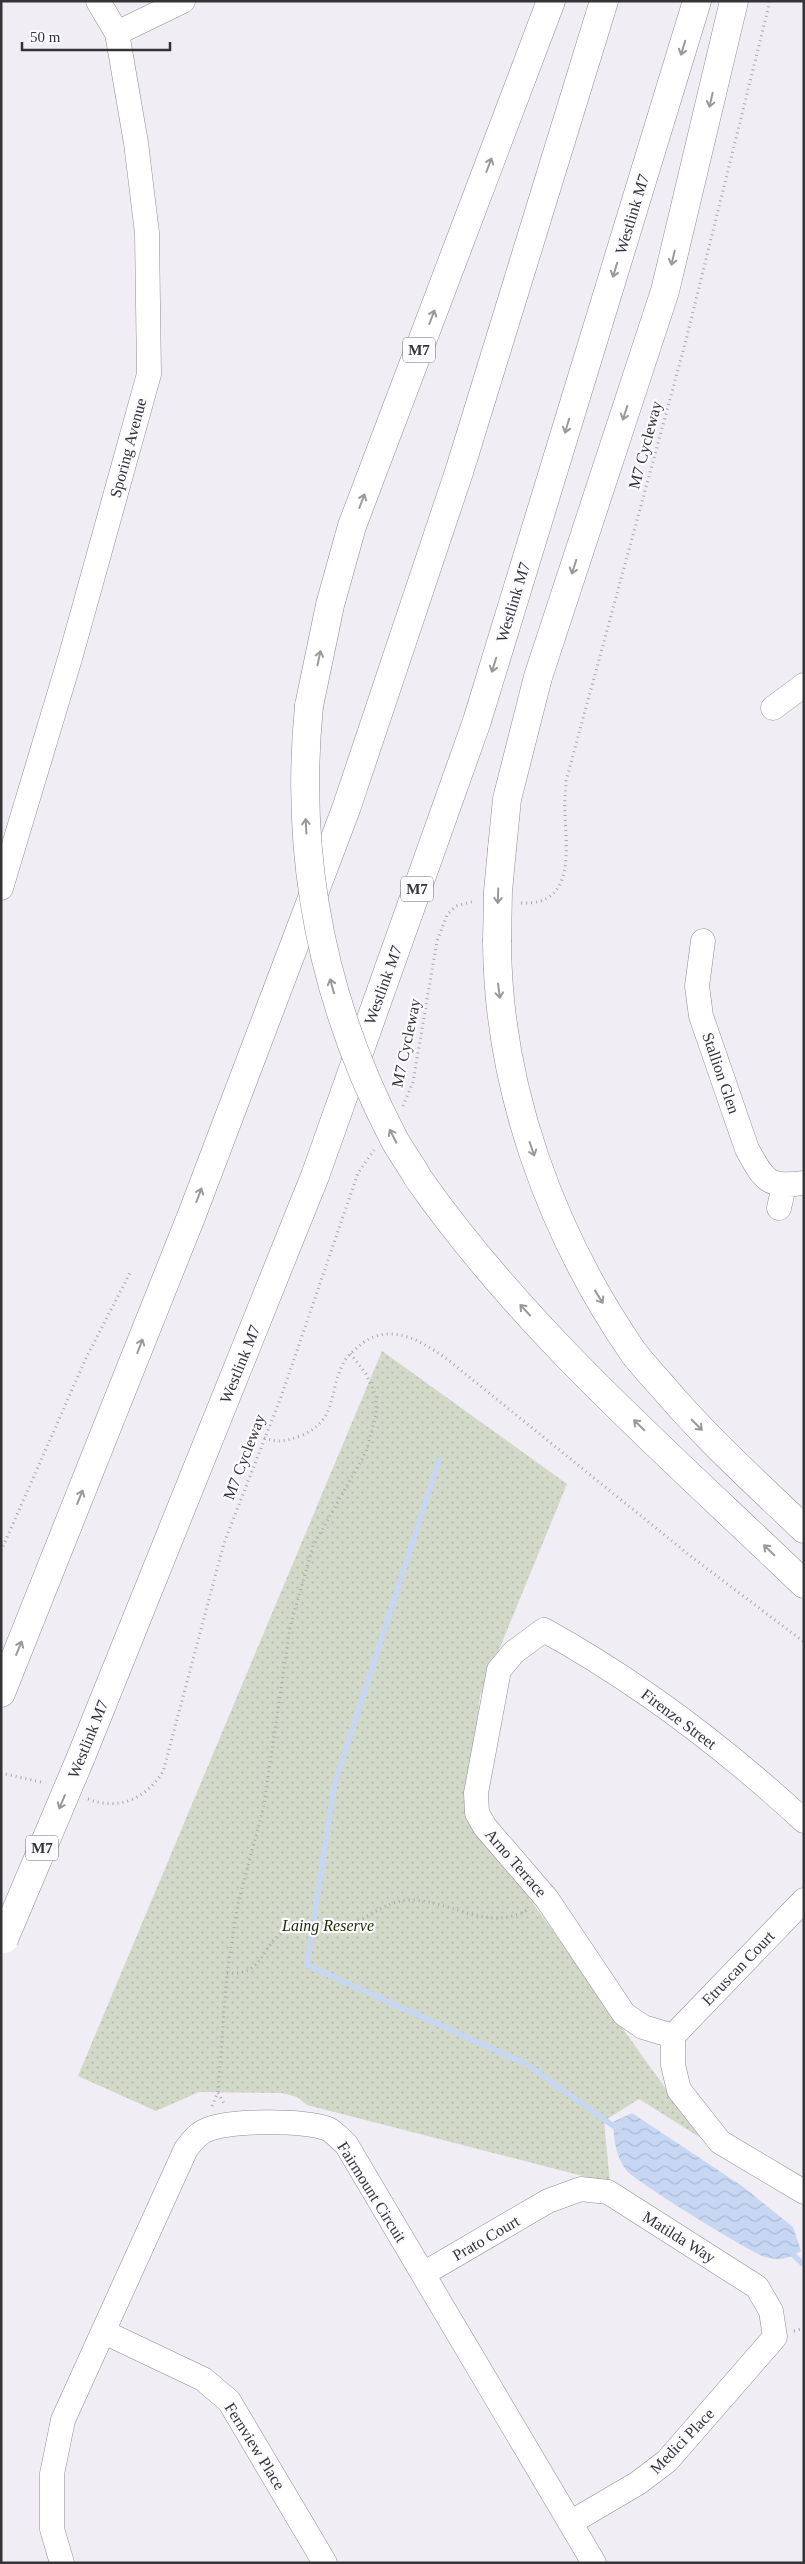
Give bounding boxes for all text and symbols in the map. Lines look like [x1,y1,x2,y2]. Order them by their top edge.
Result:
scale bar [22,20,170,52]
text: 50 m [30,29,61,45]
one-way arrow [678,39,687,55]
one-way arrow [706,91,715,107]
one-way arrow [485,158,494,173]
street label: Westlink M7 [612,172,652,256]
one-way arrow [668,249,677,265]
one-way arrow [609,262,619,278]
one-way arrow [428,310,437,325]
road number: M7 [403,338,435,362]
street label: Sporing Avenue [107,396,150,500]
street label: M7 Cycleway [625,399,666,491]
one-way arrow [620,405,629,420]
one-way arrow [562,417,572,433]
one-way arrow [358,494,367,509]
one-way arrow [569,559,578,575]
street label: Westlink M7 [493,560,533,644]
one-way arrow [315,650,324,666]
one-way arrow [489,656,498,672]
one-way arrow [301,818,311,834]
road number: M7 [401,876,433,902]
one-way arrow [493,887,503,903]
street label: Westlink M7 [361,943,405,1027]
one-way arrow [326,978,336,994]
one-way arrow [494,982,504,998]
street label: M7 Cycleway [388,997,425,1089]
street label: Stallion Glen [699,1030,743,1116]
one-way arrow [388,1129,397,1144]
one-way arrow [528,1141,537,1157]
one-way arrow [195,1187,204,1203]
one-way arrow [594,1290,604,1304]
one-way arrow [519,1304,530,1317]
street label: Westlink M7 [217,1322,263,1406]
one-way arrow [136,1339,145,1354]
street label: M7 Cycleway [220,1412,269,1503]
one-way arrow [633,1419,645,1432]
one-way arrow [691,1419,703,1431]
one-way arrow [76,1490,85,1505]
one-way arrow [762,1544,775,1556]
one-way arrow [15,1641,25,1656]
street label: Firenze Street [638,1685,720,1753]
street label: Westlink M7 [65,1697,111,1781]
one-way arrow [56,1794,66,1809]
street label: Arno Terrace [482,1826,550,1900]
road number: M7 [26,1836,58,1860]
park label: Laing Reserve [281,1917,374,1935]
street label: Etruscan Court [698,1927,778,2009]
street label: Fairmount Circuit [334,2139,410,2246]
street label: Matilda Way [639,2208,718,2267]
street label: Prato Court [450,2212,523,2264]
street label: Fernview Place [222,2399,288,2493]
street label: Medici Place [647,2405,717,2477]

